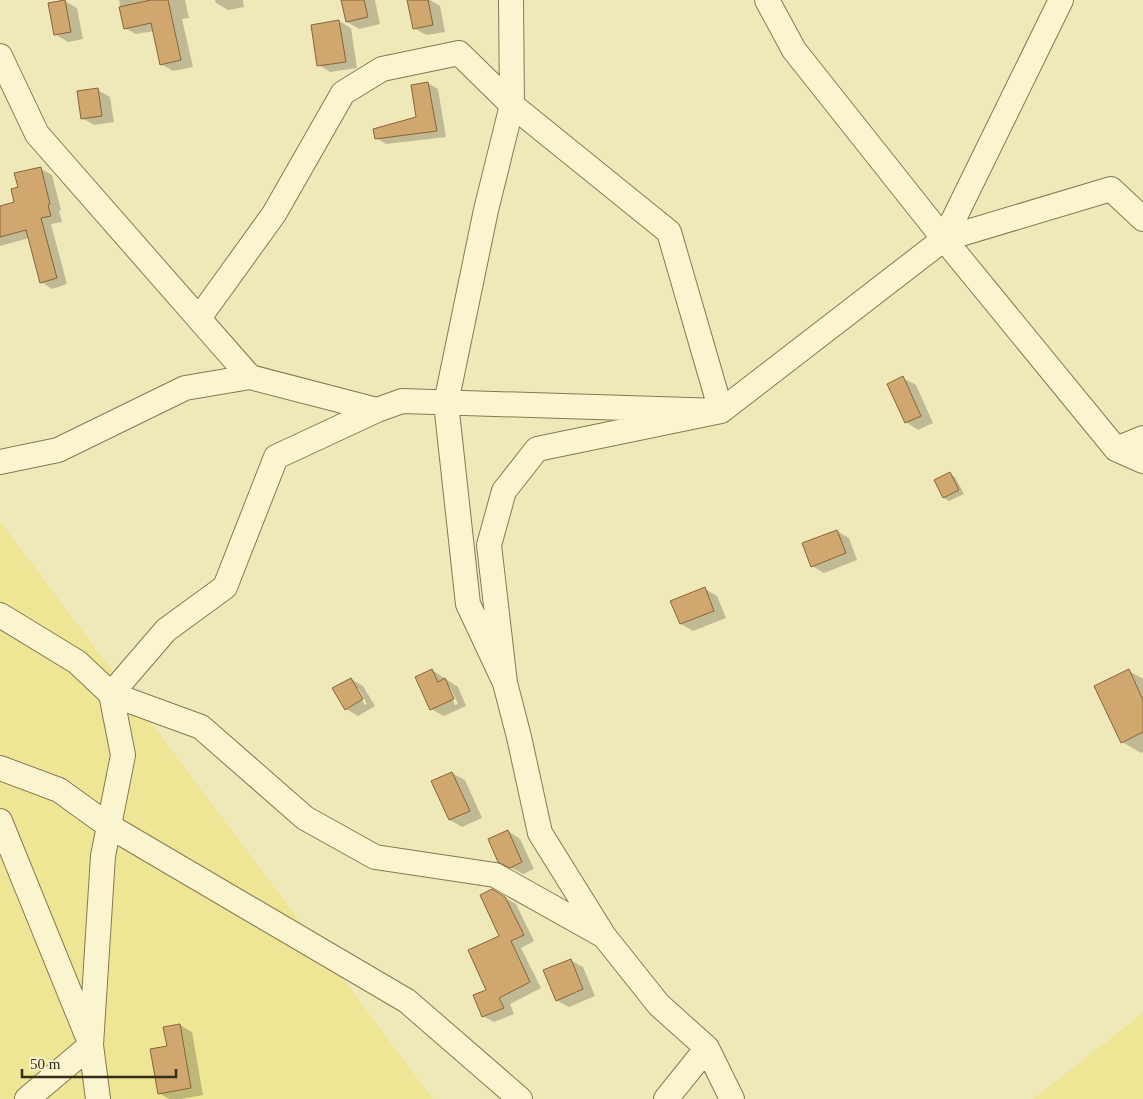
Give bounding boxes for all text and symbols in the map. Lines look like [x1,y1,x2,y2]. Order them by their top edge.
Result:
scale bar [22,1046,176,1078]
text: 50 m [30,1056,61,1072]

